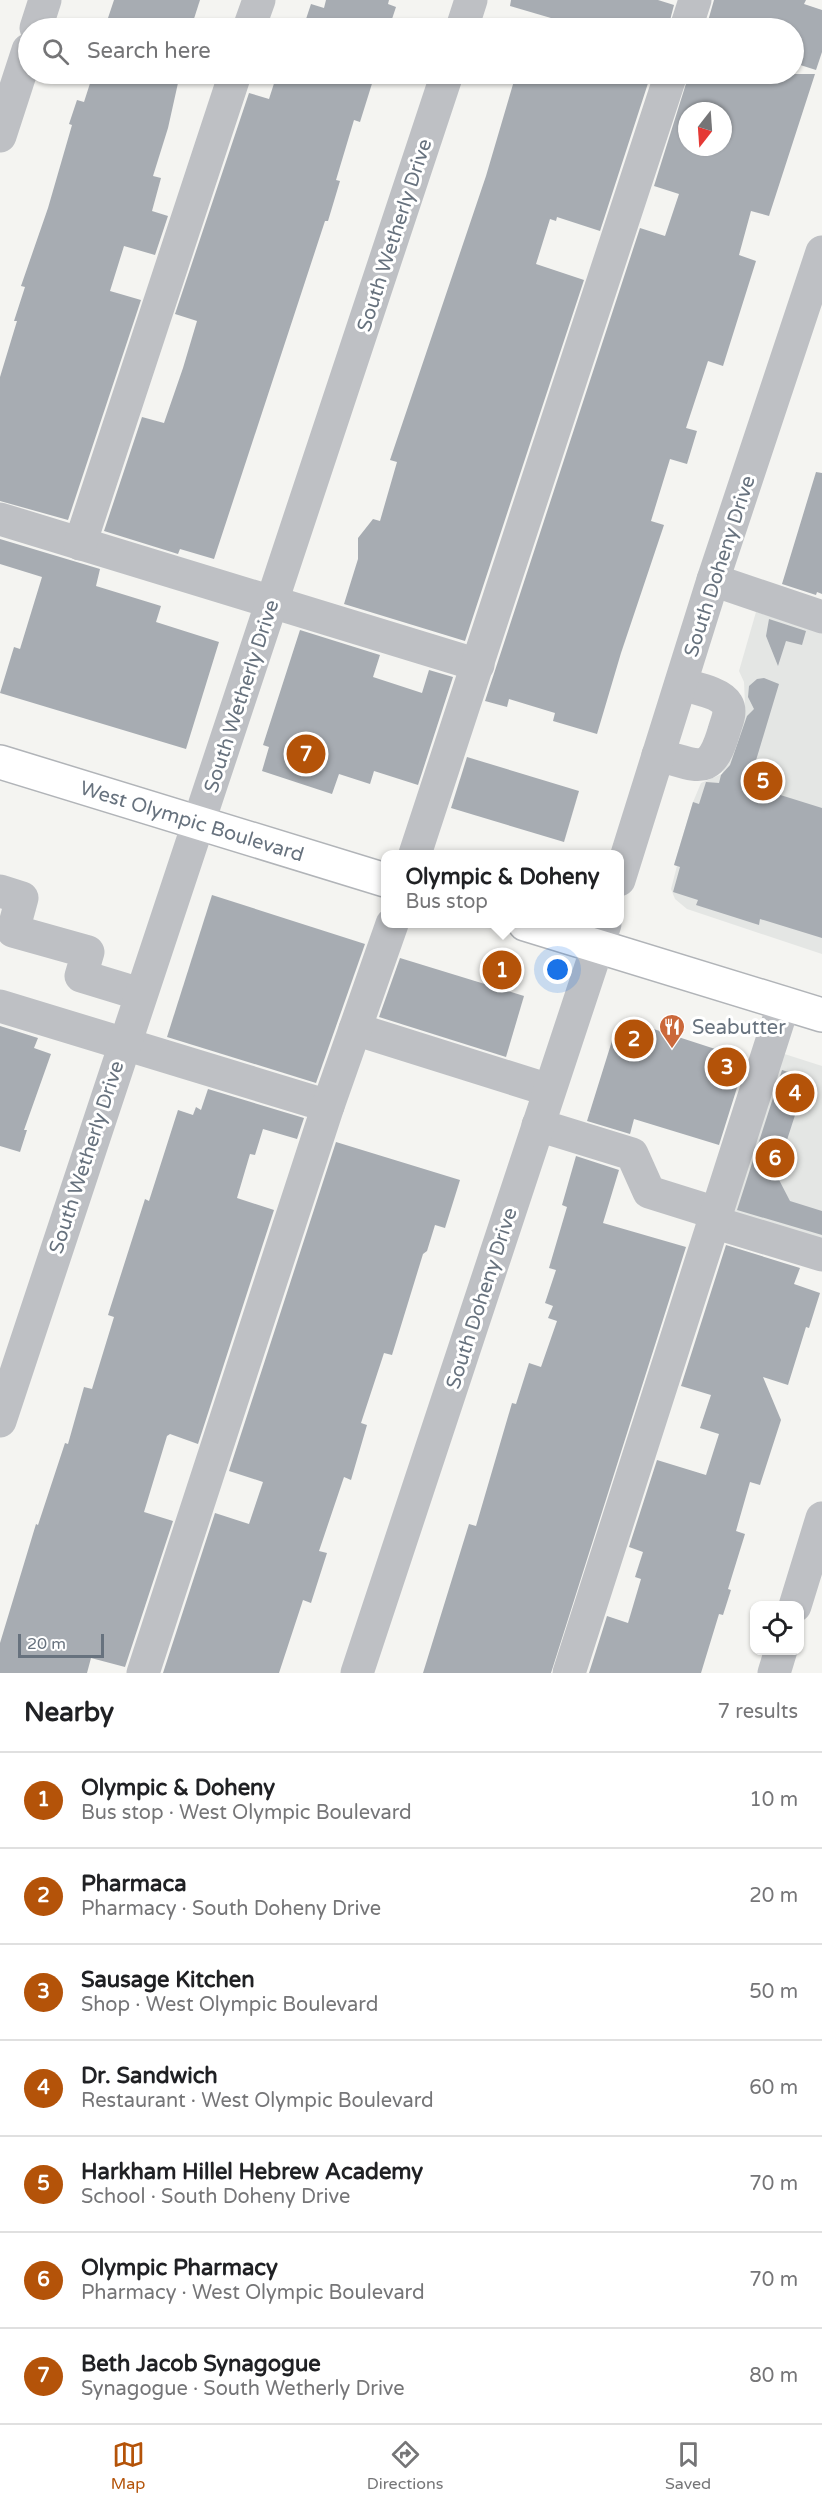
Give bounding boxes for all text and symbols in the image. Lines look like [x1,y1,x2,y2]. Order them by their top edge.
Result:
search box [18,18,804,84]
icon: search [39,35,72,68]
text: Search here [87,38,211,64]
north arrow [678,102,732,156]
street label: South Wetherly Drive [352,136,437,335]
street label: South Doheny Drive [679,473,761,660]
street label: South Wetherly Drive [199,597,284,796]
pin: 7 [286,732,326,777]
pin: 5 [744,758,783,804]
street label: West Olympic Boulevard [77,776,307,867]
popup [381,850,624,928]
text: Olympic & Doheny [405,864,600,890]
text: Bus stop [405,890,488,914]
pin: 1 [482,948,522,992]
your location [543,955,572,984]
restaurant icon: Seabutter [657,1012,687,1050]
pin: 2 [614,1016,654,1062]
place label: Seabutter [692,1016,786,1040]
pin: 3 [708,1044,746,1090]
street label: South Wetherly Drive [44,1058,129,1257]
pin: 4 [776,1070,814,1116]
pin: 6 [756,1136,794,1180]
street label: South Doheny Drive [441,1205,523,1392]
map controls [750,1601,804,1655]
button: locate [750,1601,804,1655]
scale bar [18,1631,104,1658]
text: 20 m [27,1634,66,1654]
text: Nearby [24,1697,114,1728]
text: 7 results [718,1700,798,1724]
text: Olympic & Doheny [81,1775,275,1801]
text: 1 [37,1788,50,1812]
text: 10 m [749,1788,798,1812]
text: Bus stop · West Olympic Boulevard [81,1801,412,1825]
text: Pharmaca [81,1871,187,1897]
text: 2 [37,1884,50,1908]
text: 20 m [749,1884,798,1908]
text: Pharmacy · South Doheny Drive [81,1897,381,1921]
text: Sausage Kitchen [81,1967,255,1993]
text: 3 [37,1980,50,2004]
text: 50 m [749,1980,798,2004]
text: Shop · West Olympic Boulevard [81,1993,378,2017]
text: Dr. Sandwich [81,2063,218,2089]
text: 4 [37,2076,50,2100]
text: 60 m [749,2076,798,2100]
text: Restaurant · West Olympic Boulevard [81,2089,434,2113]
text: Harkham Hillel Hebrew Academy [81,2159,423,2185]
text: 5 [37,2172,50,2196]
text: 70 m [749,2172,798,2196]
text: School · South Doheny Drive [81,2185,350,2209]
text: Olympic Pharmacy [81,2255,278,2281]
text: 6 [37,2268,50,2292]
text: 70 m [749,2268,798,2292]
text: Pharmacy · West Olympic Boulevard [81,2281,425,2305]
text: Beth Jacob Synagogue [81,2351,321,2377]
text: 7 [37,2364,50,2388]
text: 80 m [749,2364,798,2388]
text: Synagogue · South Wetherly Drive [81,2377,405,2401]
tab: Map [111,2438,145,2494]
tab: Directions [367,2438,443,2494]
tab: Saved [665,2438,711,2494]

